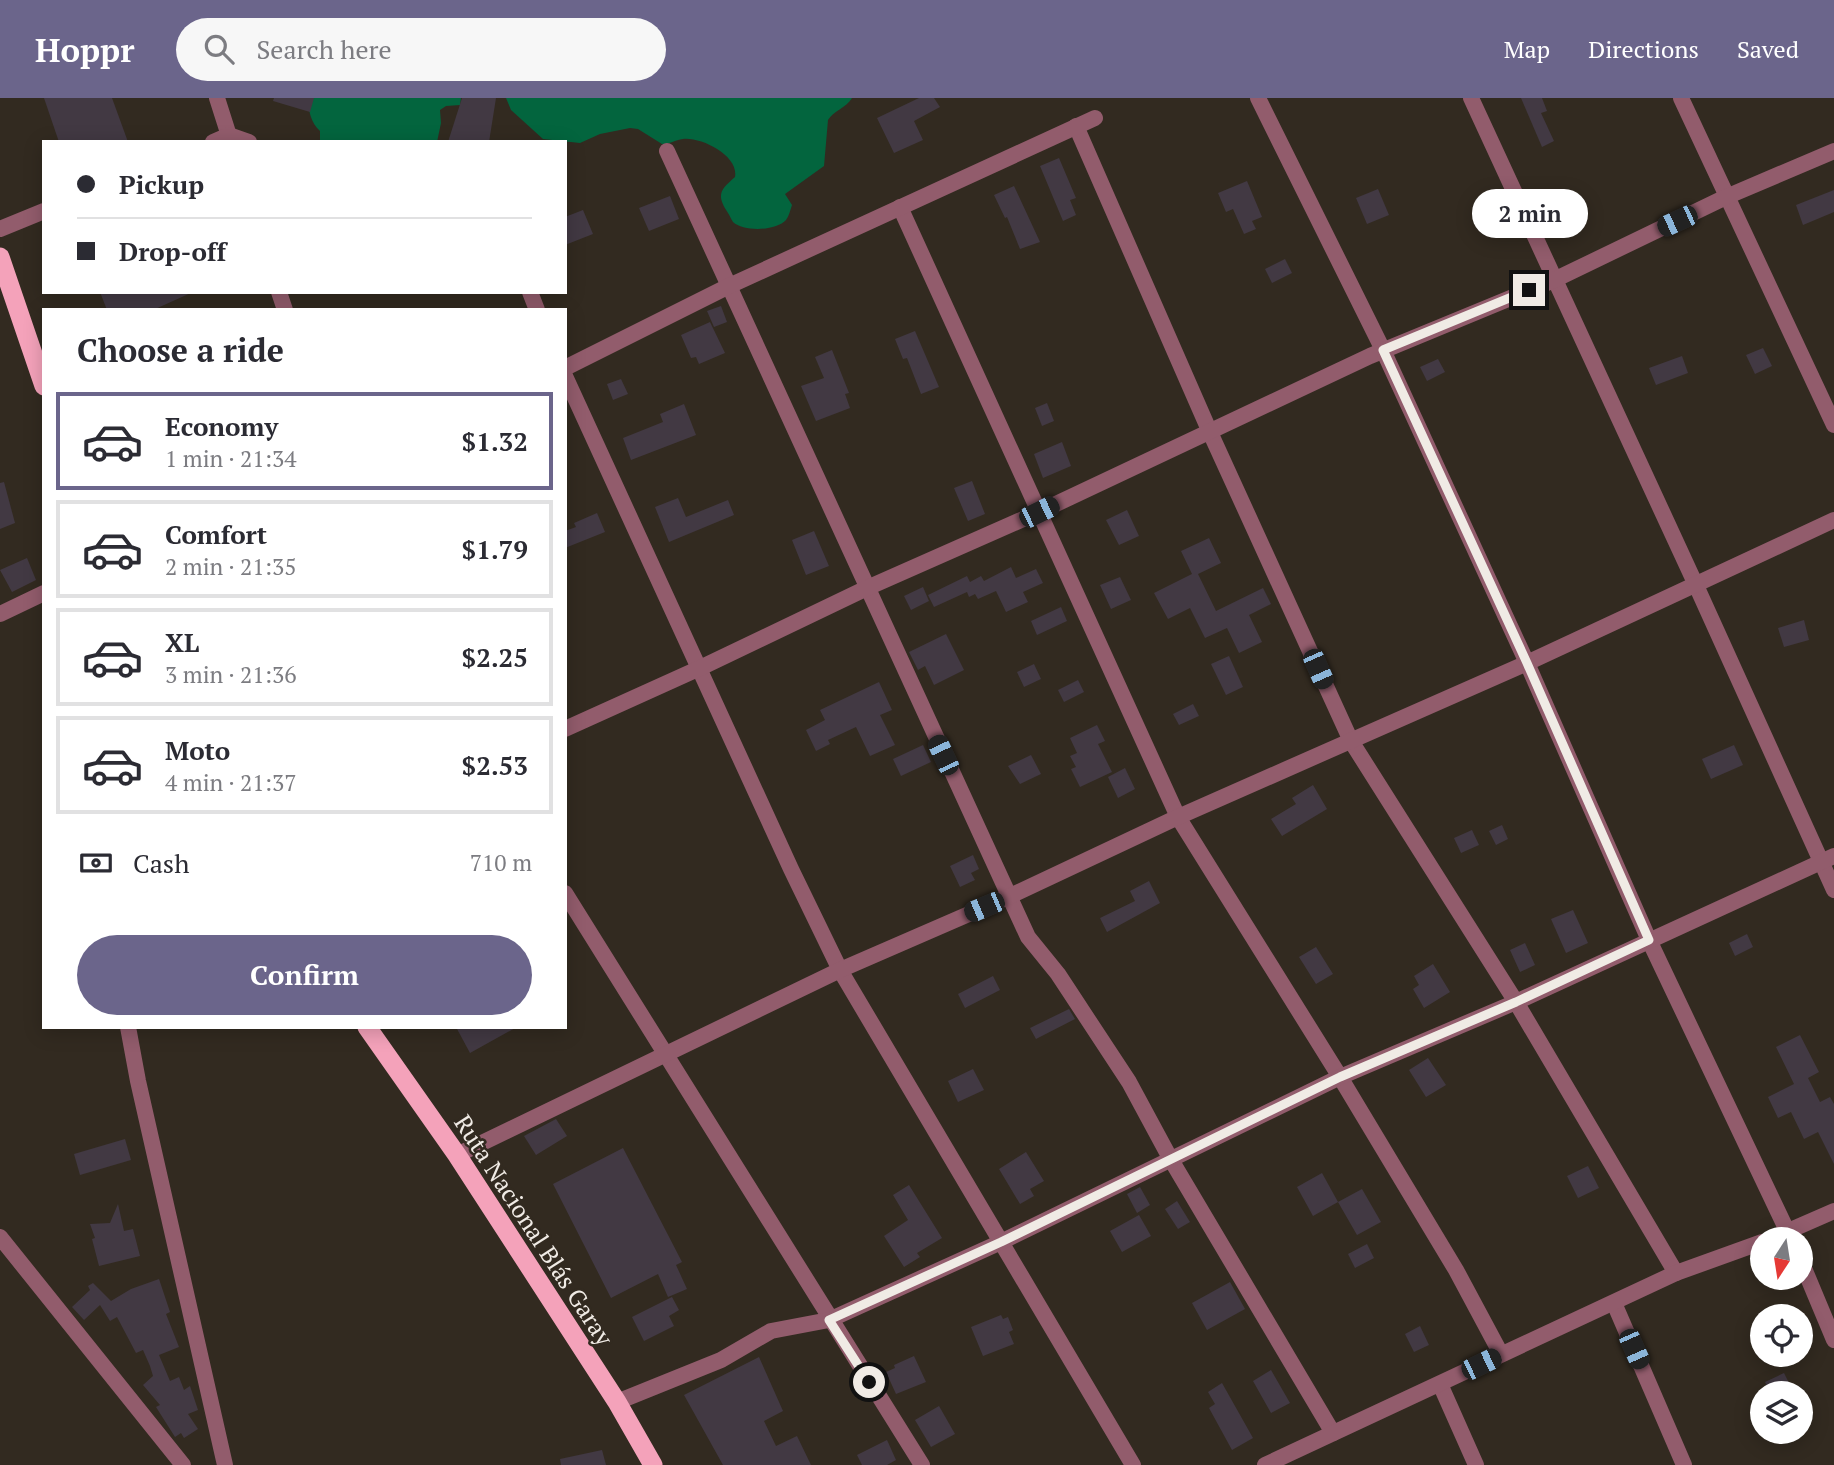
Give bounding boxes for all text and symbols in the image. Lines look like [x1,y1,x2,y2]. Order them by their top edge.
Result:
search box [176,18,666,81]
text: Hoppr [35,28,134,71]
icon: search [200,30,238,68]
text: Search here [256,32,392,66]
text: Map [1504,33,1550,65]
text: Directions [1588,33,1699,65]
text: Saved [1737,33,1799,65]
text: Pickup [119,167,204,201]
callout: 2 min [1471,188,1587,238]
text: 2 min [1499,198,1561,229]
car [1654,203,1701,239]
text: Drop-off [119,234,226,268]
route end [1513,274,1545,306]
text: Choose a ride [77,329,284,371]
text: Economy [165,409,278,443]
icon: car [81,410,144,473]
text: $1.32 [462,424,528,458]
text: 1 min · 21:34 [165,443,297,474]
car [1016,493,1063,531]
text: Comfort [165,517,267,551]
icon: car [81,518,144,581]
text: $1.79 [462,532,528,566]
text: 2 min · 21:35 [165,551,297,582]
text: XL [165,625,199,659]
icon: car [81,626,144,689]
text: $2.25 [462,640,528,674]
car [1300,646,1337,692]
text: 3 min · 21:36 [165,659,297,690]
car [925,732,962,778]
text: Moto [165,733,230,767]
icon: car [81,734,144,797]
text: $2.53 [462,748,528,782]
text: 4 min · 21:37 [165,767,297,798]
icon: cash [77,844,115,882]
text: Cash [133,846,189,880]
text: 710 m [470,847,532,878]
car [961,889,1008,925]
button: Confirm [77,935,532,1015]
street label: Ruta Nacional Blás Garay [447,1108,621,1352]
north arrow [1750,1227,1813,1290]
map controls [1750,1227,1813,1444]
button: locate [1750,1304,1813,1367]
car [1616,1326,1653,1372]
car [1458,1345,1505,1383]
route start [853,1366,885,1398]
button: layers [1750,1381,1813,1444]

